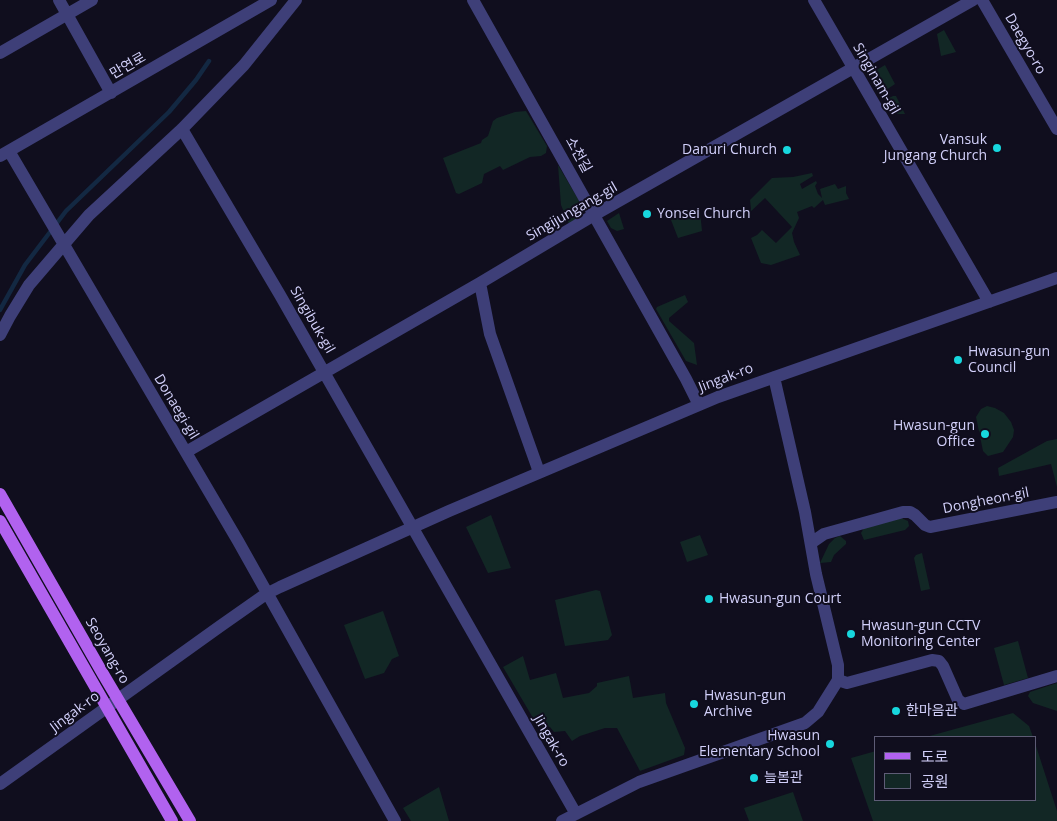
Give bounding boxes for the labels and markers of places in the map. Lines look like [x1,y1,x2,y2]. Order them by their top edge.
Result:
place label: Vansuk Jungang Church [884,132,987,164]
place label: Danuri Church [682,142,777,158]
marker: Vansuk Jungang Church [991,142,1003,154]
marker: Danuri Church [781,144,793,156]
place label: Yonsei Church [657,206,751,222]
marker: Yonsei Church [641,208,653,220]
place label: Hwasun-gun Council [968,344,1050,377]
marker: Hwasun-gun Council [952,354,964,366]
place label: Hwasun-gun Office [893,418,975,451]
marker: Hwasun-gun Office [979,428,991,440]
place label: Hwasun-gun Court [719,591,841,607]
marker: Hwasun-gun Court [703,593,715,605]
place label: Hwasun-gun CCTV Monitoring Center [861,618,980,650]
marker: Hwasun-gun CCTV Monitoring Center [845,628,857,640]
place label: Hwasun-gun Archive [704,688,786,720]
marker: Hwasun-gun Archive [688,698,700,710]
place label: 한마음관 [906,703,958,719]
marker: 한마음관 [890,705,902,717]
place label: Hwasun Elementary School [699,728,820,760]
marker: Hwasun Elementary School [824,738,836,750]
place label: 늘봄관 [764,770,803,786]
marker: 늘봄관 [748,772,760,784]

